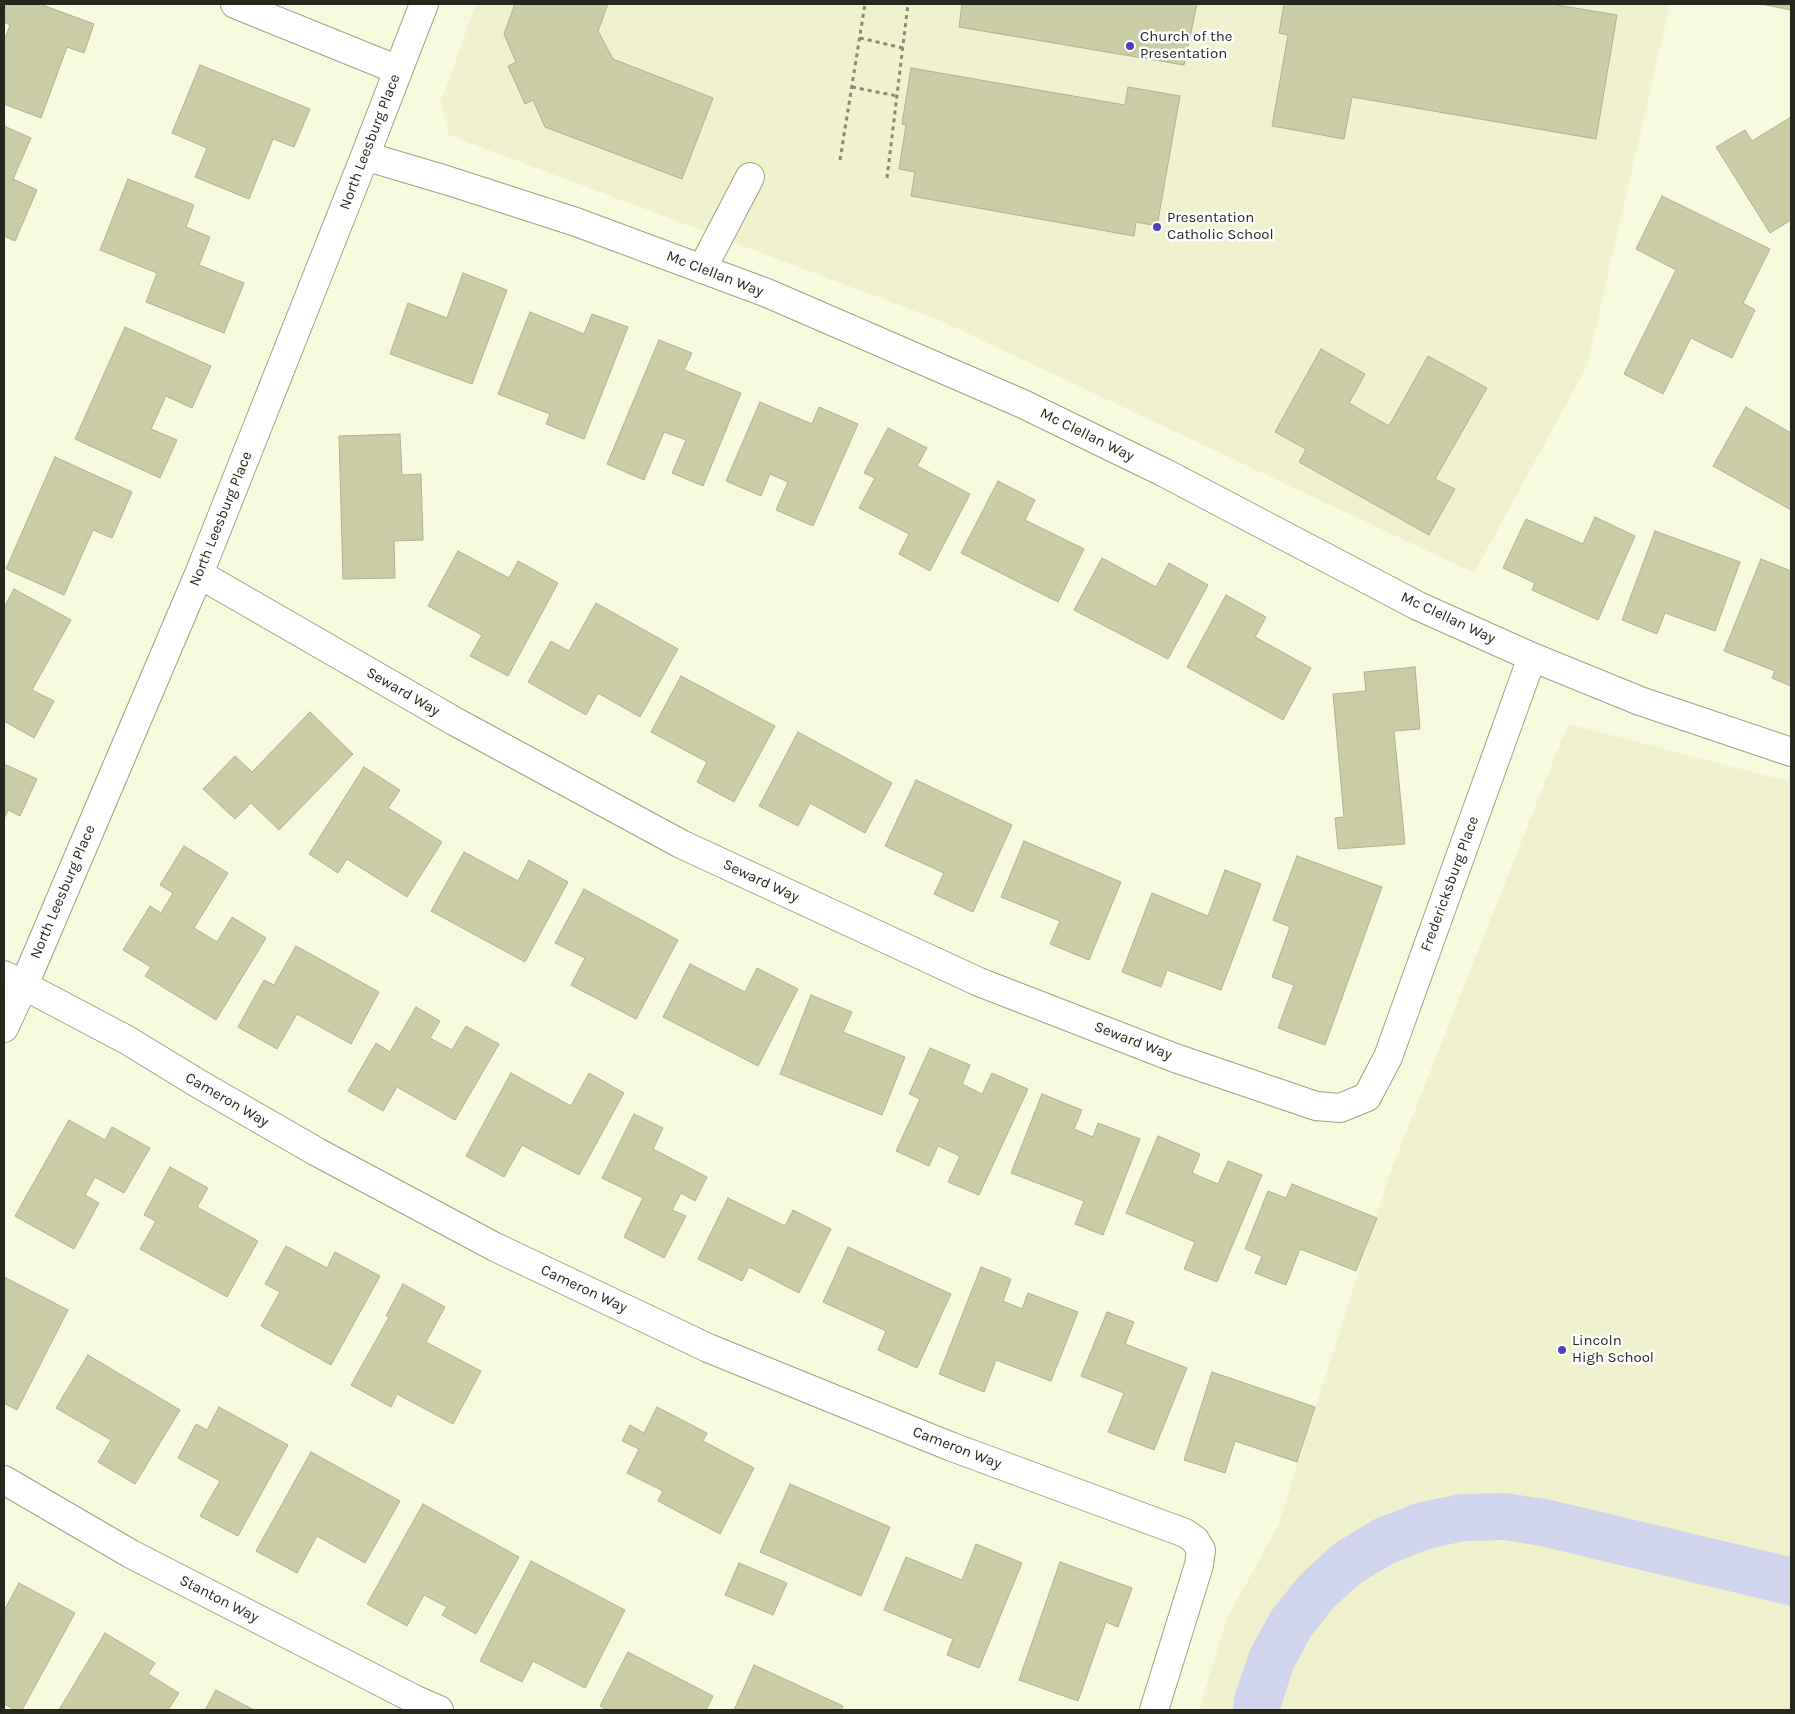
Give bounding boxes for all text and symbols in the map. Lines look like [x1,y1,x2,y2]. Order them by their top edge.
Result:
place label: Church of the Presentation [1140,28,1232,63]
marker: Church of the Presentation [1124,40,1136,52]
street label: North Leesburg Place [336,72,404,212]
place label: Presentation Catholic School [1167,209,1274,244]
marker: Presentation Catholic School [1151,221,1163,233]
street label: Mc Clellan Way [664,247,766,301]
street label: Mc Clellan Way [1037,404,1137,466]
street label: North Leesburg Place [186,449,256,589]
street label: Mc Clellan Way [1398,588,1498,648]
street label: Seward Way [363,664,443,720]
street label: Fredericksburg Place [1417,814,1483,954]
street label: North Leesburg Place [27,822,99,962]
street label: Seward Way [720,856,802,906]
street label: Seward Way [1092,1018,1174,1064]
street label: Cameron Way [182,1069,272,1131]
street label: Cameron Way [538,1261,630,1317]
place label: Lincoln High School [1572,1332,1654,1367]
marker: Lincoln High School [1556,1344,1568,1356]
street label: Cameron Way [910,1423,1004,1473]
street label: Stanton Way [176,1571,262,1627]

